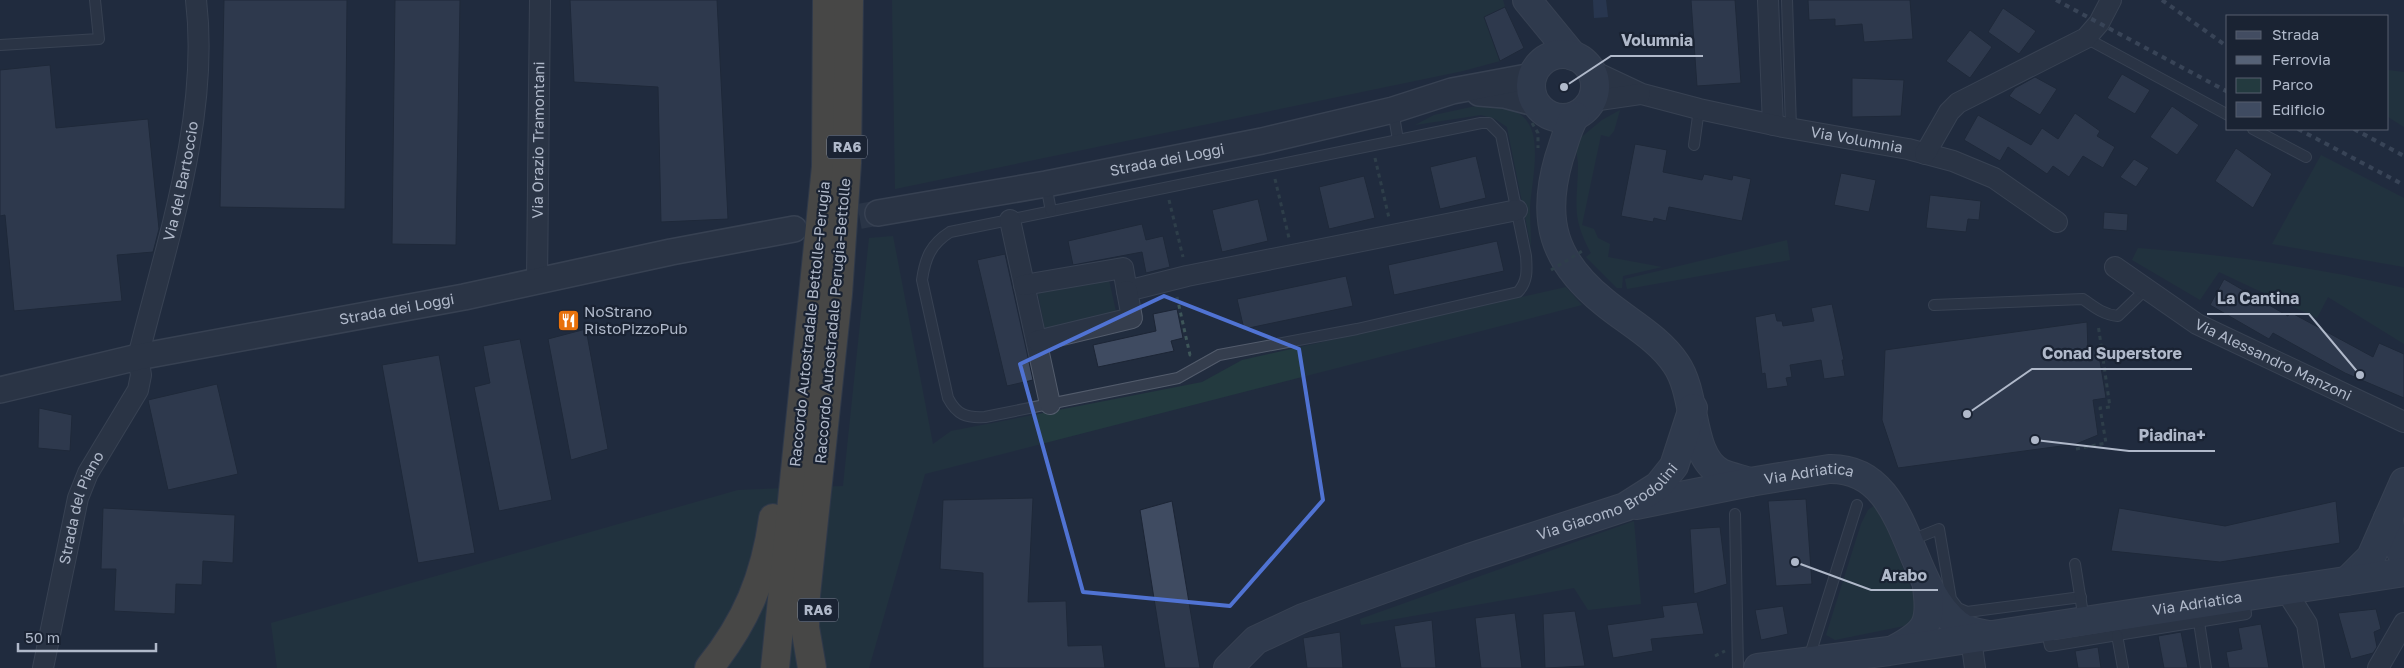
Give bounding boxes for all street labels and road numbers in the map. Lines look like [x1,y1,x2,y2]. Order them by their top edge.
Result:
street label: Via Orazio Tramontani [528,61,547,219]
street label: Via del Bartoccio [159,120,201,243]
street label: Via Volumnia [1809,122,1904,156]
road number: RA6 [827,136,867,158]
street label: Strada dei Loggi [1108,139,1226,179]
street label: Raccordo Autostradale Perugia-Bettolle [811,177,853,465]
street label: Raccordo Autostradale Bettolle-Perugia [785,180,833,467]
street label: Strada dei Loggi [338,289,456,328]
street label: Via Alessandro Manzoni [2192,314,2355,404]
street label: Strada del Piano [55,448,107,566]
street label: Via Giacomo Brodolini [1534,459,1681,543]
street label: Via Adriatica [1763,459,1856,488]
street label: Via Adriatica [2151,587,2243,618]
road number: RA6 [798,598,838,622]

